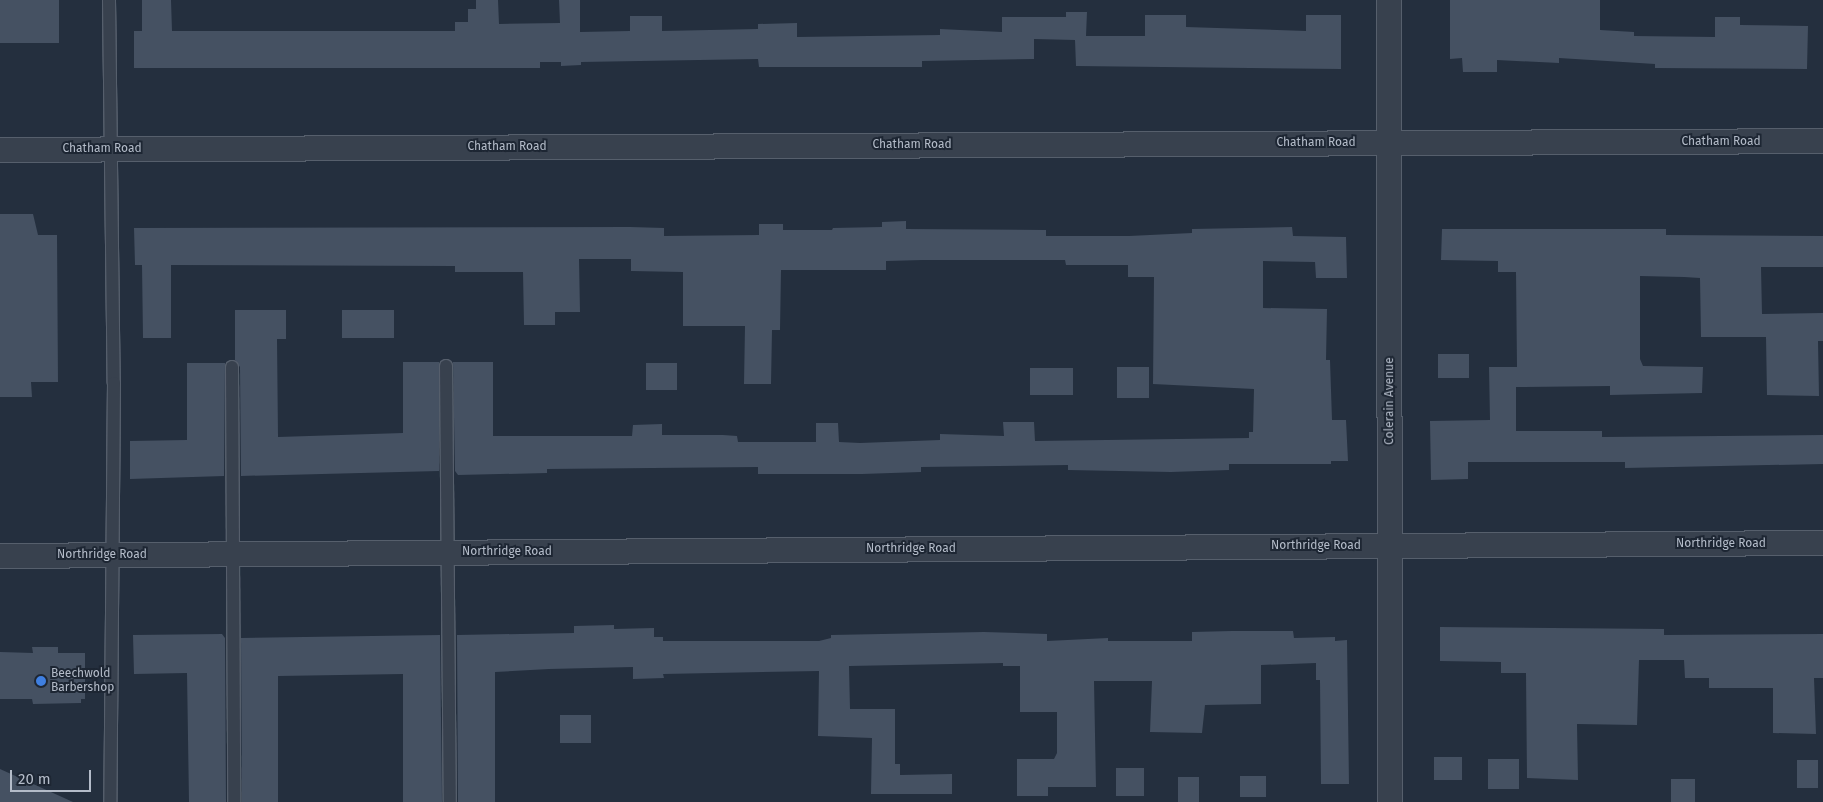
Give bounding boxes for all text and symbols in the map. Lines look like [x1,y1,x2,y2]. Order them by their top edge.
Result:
street label: Chatham Road [1681,135,1761,149]
street label: Chatham Road [1276,136,1356,150]
street label: Chatham Road [872,138,952,152]
street label: Chatham Road [467,140,547,154]
street label: Chatham Road [62,142,142,156]
street label: Colerain Avenue [1383,357,1397,445]
street label: Northridge Road [1676,537,1766,551]
street label: Northridge Road [1271,539,1361,553]
street label: Northridge Road [866,542,956,556]
street label: Northridge Road [462,545,552,559]
street label: Northridge Road [57,548,147,562]
place label: Beechwold Barbershop [51,667,114,695]
marker: Beechwold Barbershop [35,675,47,687]
scale bar [12,760,94,792]
text: 20 m [18,770,51,788]

